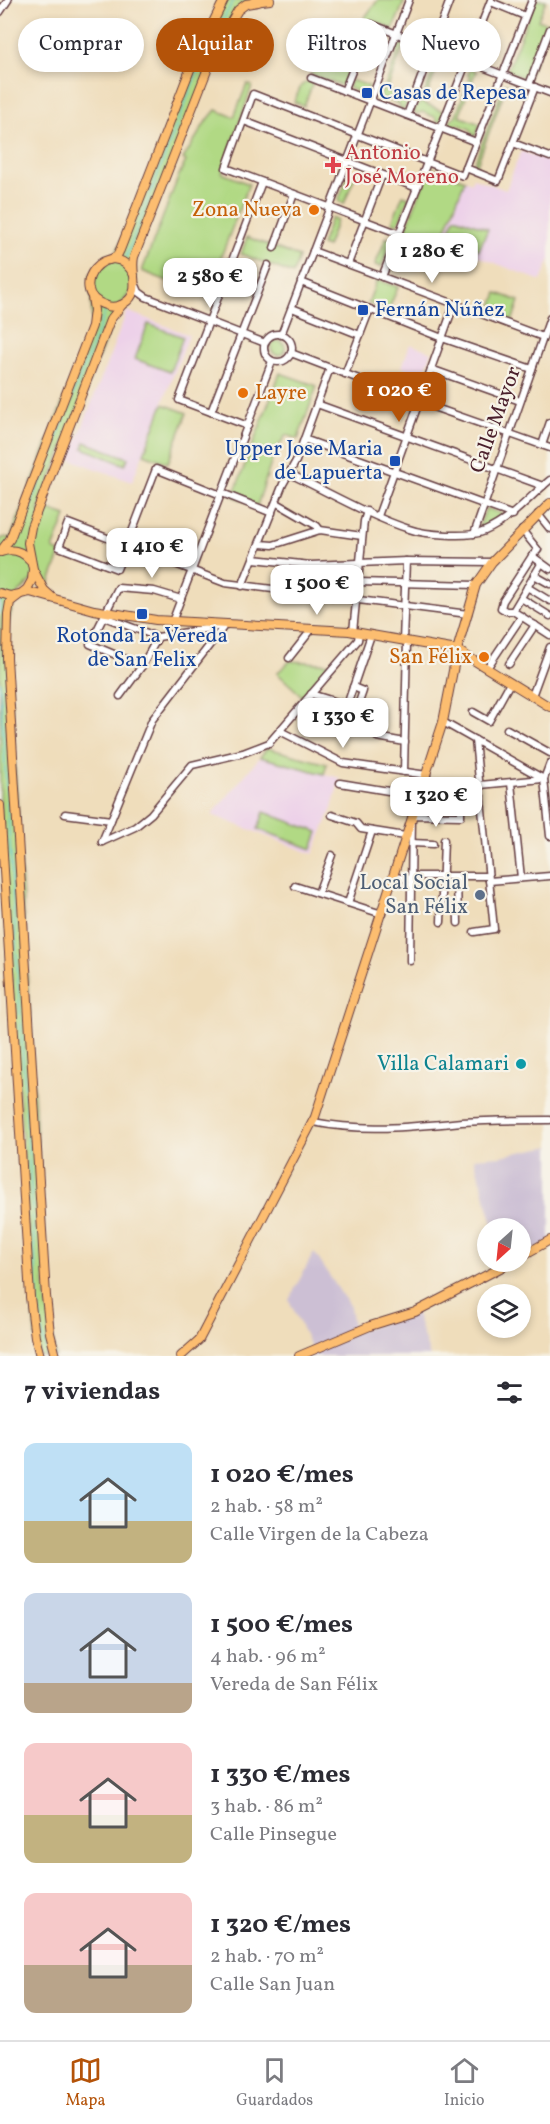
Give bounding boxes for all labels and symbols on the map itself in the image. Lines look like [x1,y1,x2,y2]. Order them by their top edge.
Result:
place label: Casas de Repesa [379,79,527,108]
marker: Casas de Repesa [360,86,374,100]
place label: Antonio José Moreno [345,139,459,192]
marker: Antonio José Moreno [326,158,340,172]
place label: Zona Nueva [192,196,302,225]
marker: Zona Nueva [307,203,321,217]
pin: 1 280 € [377,233,487,284]
pin: 2 580 € [155,258,265,309]
place label: Fernán Núñez [375,296,505,325]
marker: Fernán Núñez [356,303,370,317]
street label: Calle Mayor [463,363,529,477]
pin: 1 020 € [344,372,454,423]
place label: Layre [255,379,307,408]
marker: Layre [236,386,250,400]
place label: Upper Jose Maria de Lapuerta [225,435,383,488]
marker: Upper Jose Maria de Lapuerta [388,454,402,468]
pin: 1 410 € [97,528,207,579]
pin: 1 500 € [262,565,372,616]
marker: Rotonda La Vereda de San Felix [135,607,149,621]
place label: Rotonda La Vereda de San Felix [56,622,228,675]
place label: San Félix [389,643,472,672]
marker: San Félix [477,650,491,664]
pin: 1 330 € [288,698,398,749]
pin: 1 320 € [381,777,491,828]
place label: Local Social San Félix [360,869,468,922]
marker: Local Social San Félix [473,888,487,902]
place label: Villa Calamari [377,1050,509,1079]
marker: Villa Calamari [514,1057,528,1071]
north arrow [477,1218,531,1272]

